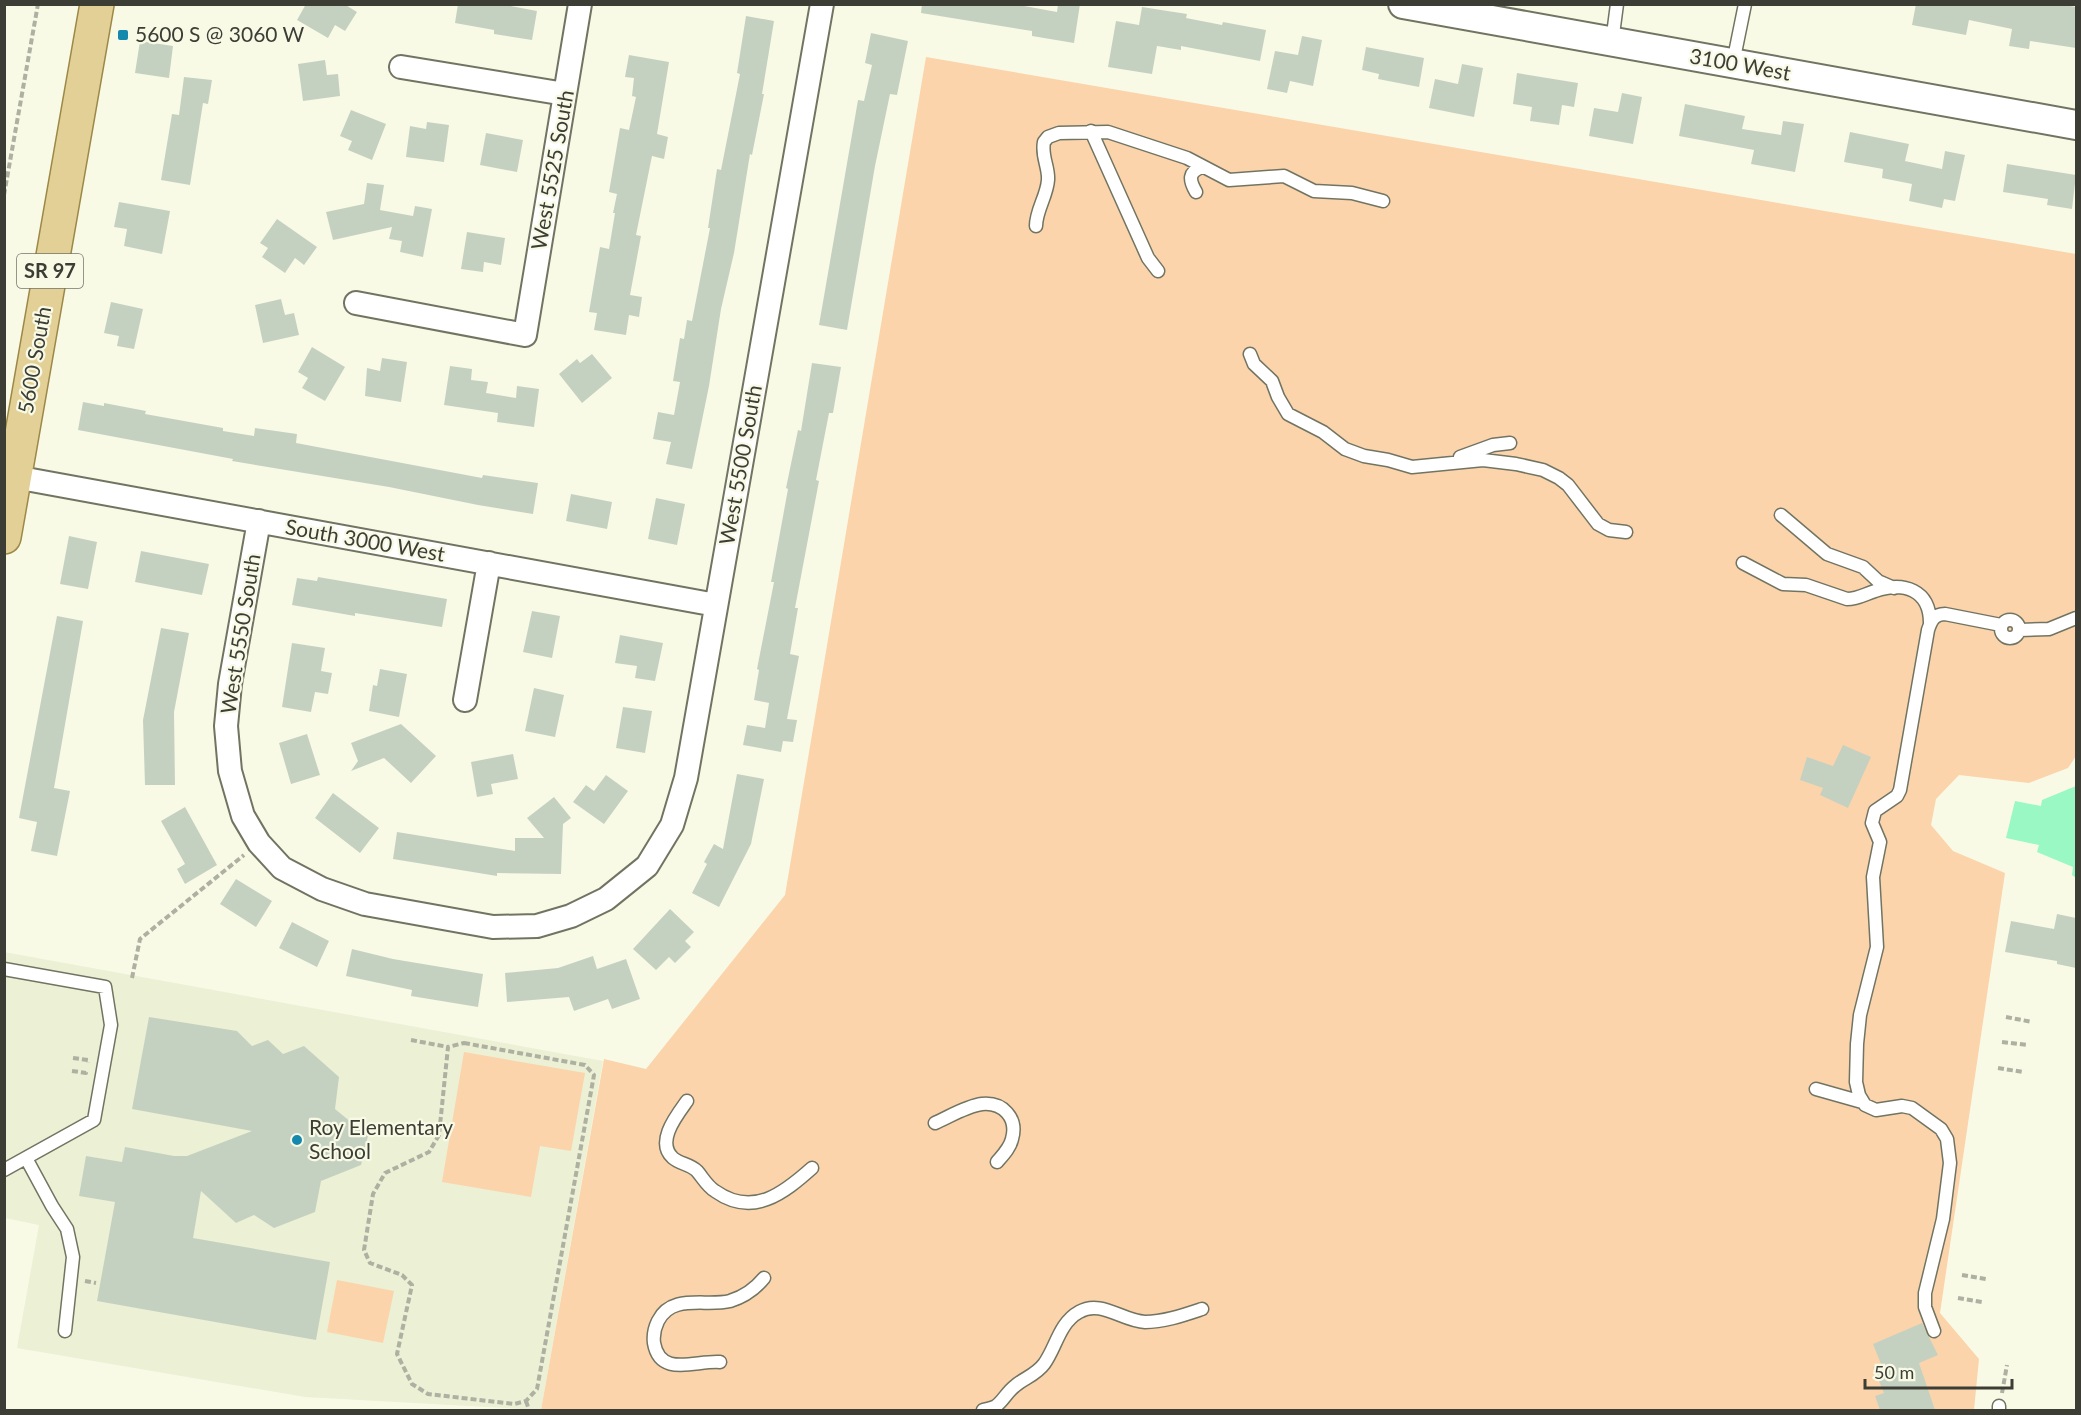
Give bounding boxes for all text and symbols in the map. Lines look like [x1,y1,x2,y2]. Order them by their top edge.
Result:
place label: 5600 S @ 3060 W [135,21,305,46]
marker: 5600 S @ 3060 W [116,28,130,42]
street label: 3100 West [1688,42,1793,85]
street label: West 5525 South [525,88,578,252]
road number: SR 97 [17,254,83,288]
street label: 5600 South [12,304,55,415]
street label: West 5500 South [713,383,766,547]
street label: South 3000 West [283,513,447,566]
street label: West 5550 South [215,552,265,716]
place label: Roy Elementary School [309,1114,453,1163]
marker: Roy Elementary School [290,1133,304,1147]
scale bar [1865,1352,2012,1390]
text: 50 m [1874,1361,1914,1383]

